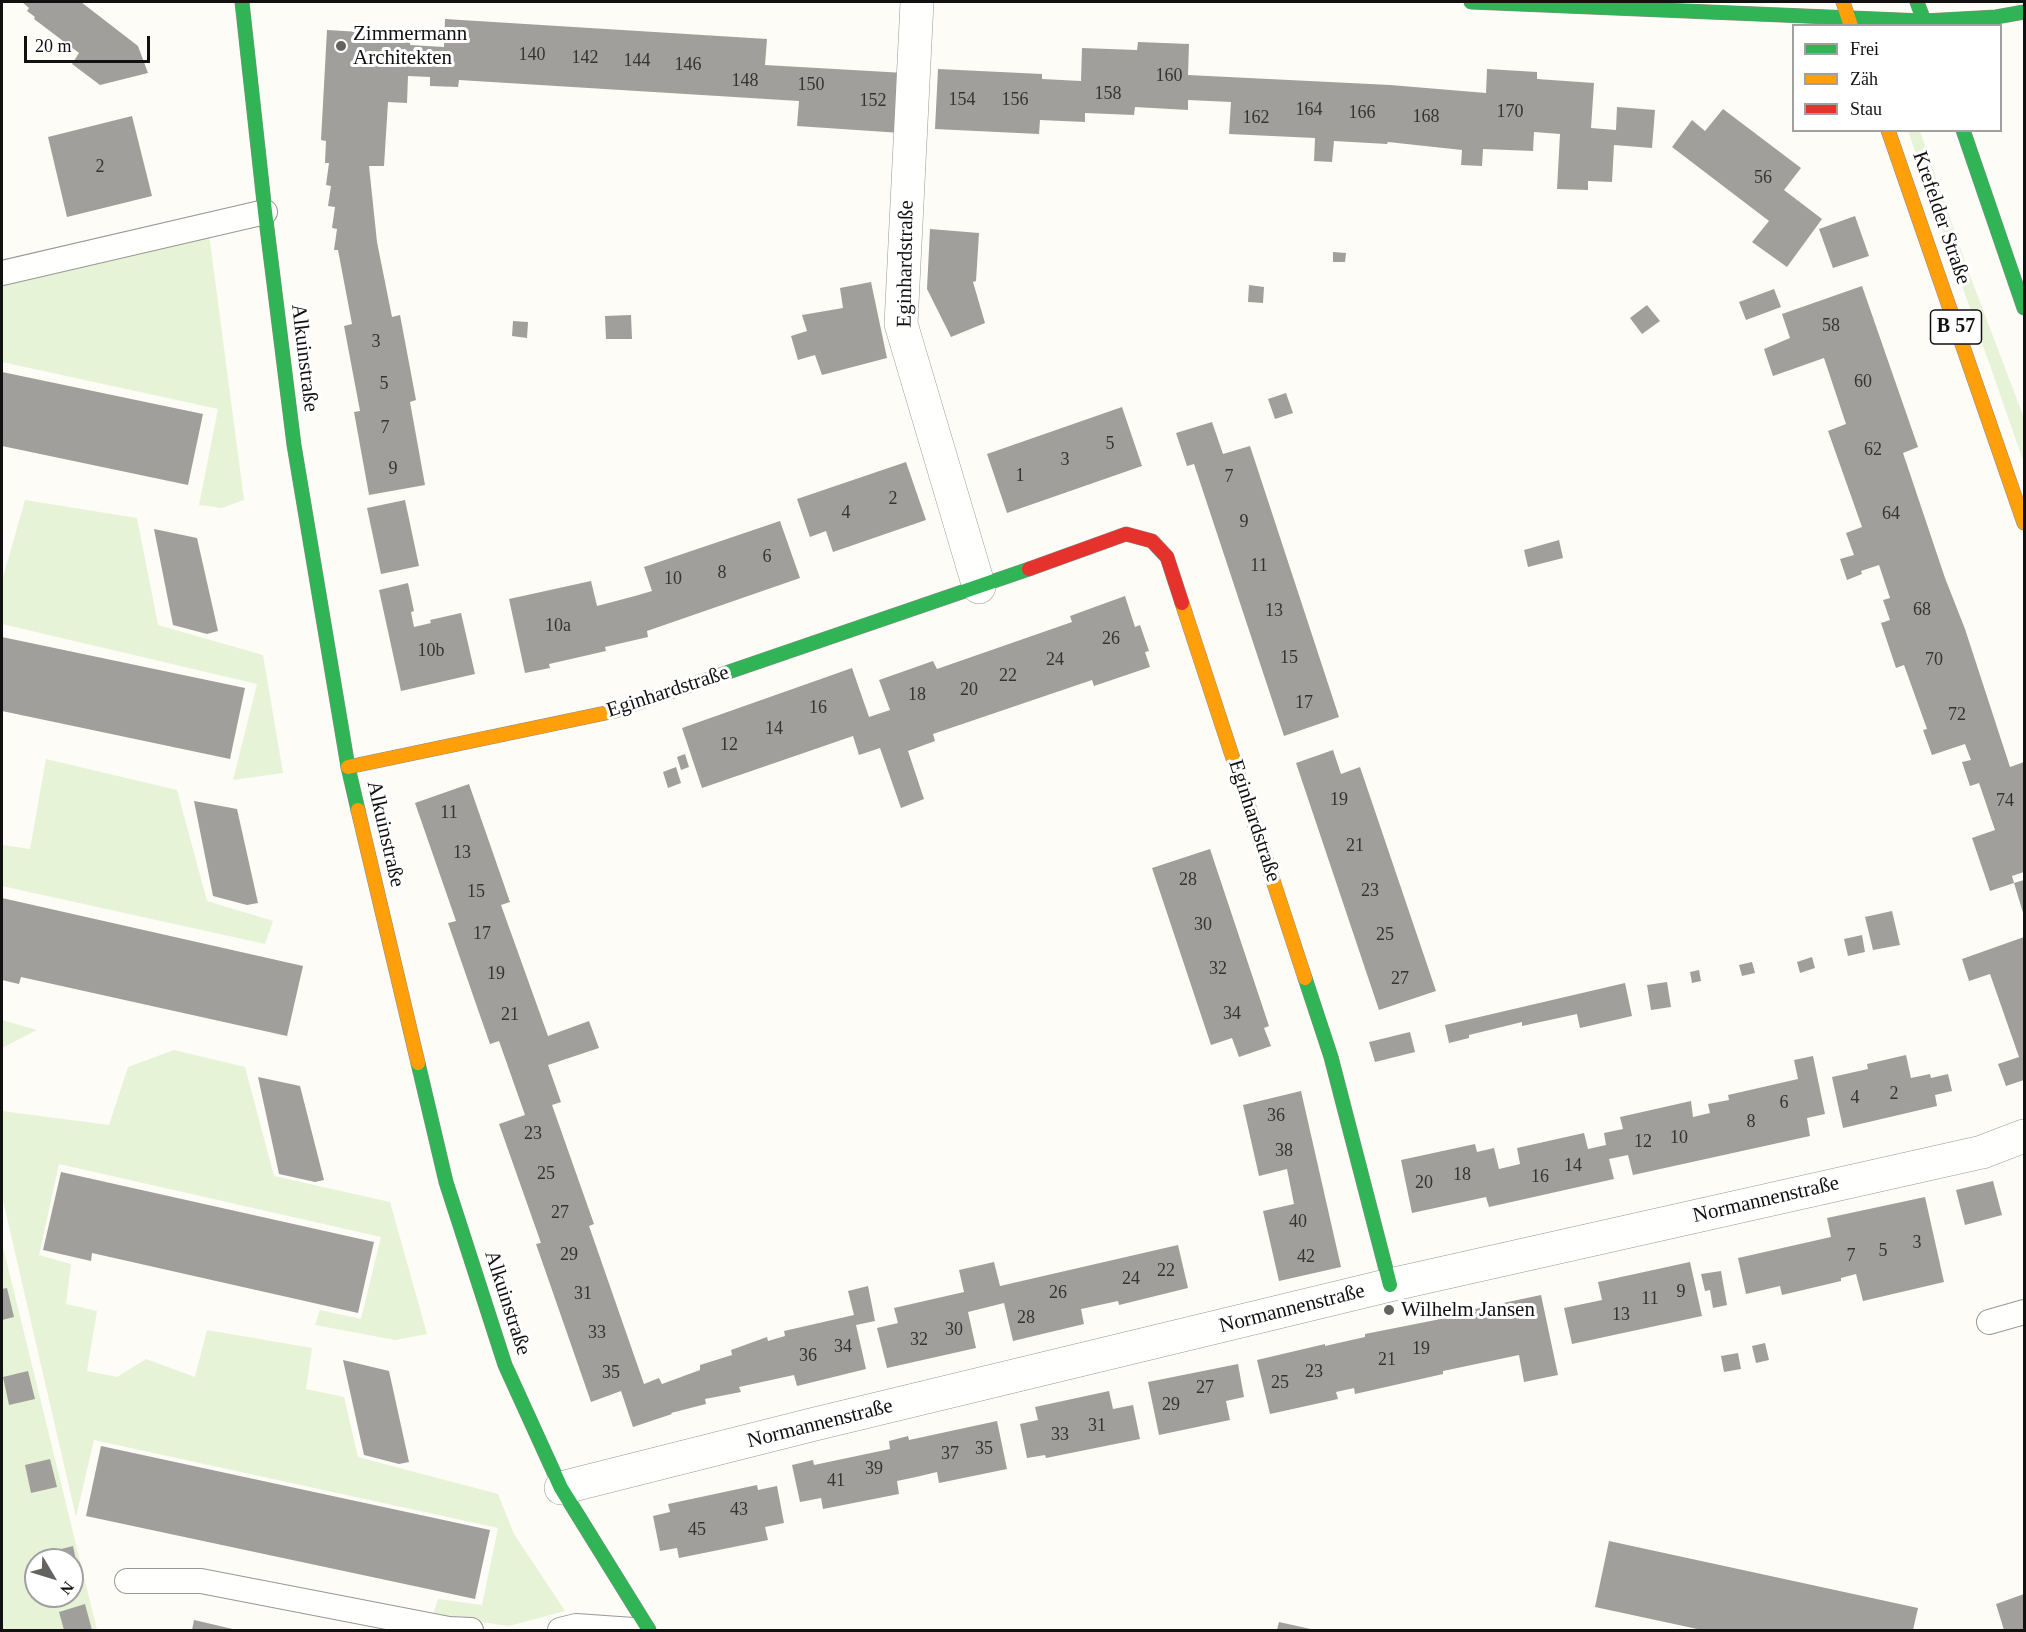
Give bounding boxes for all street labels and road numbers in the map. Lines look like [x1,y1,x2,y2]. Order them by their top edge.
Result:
street label: Krefelder Straße [1906,148,1976,288]
street label: Eginhardstraße [892,200,920,328]
street label: Alkuinstraße [285,303,323,413]
road number: B 57 [1930,310,1982,344]
street label: Eginhardstraße [604,660,732,724]
street label: Eginhardstraße [1222,757,1286,885]
street label: Alkuinstraße [361,778,409,890]
street label: Normannenstraße [1690,1171,1842,1229]
street label: Alkuinstraße [478,1248,536,1358]
street label: Normannenstraße [1217,1279,1367,1339]
street label: Normannenstraße [745,1394,895,1454]

